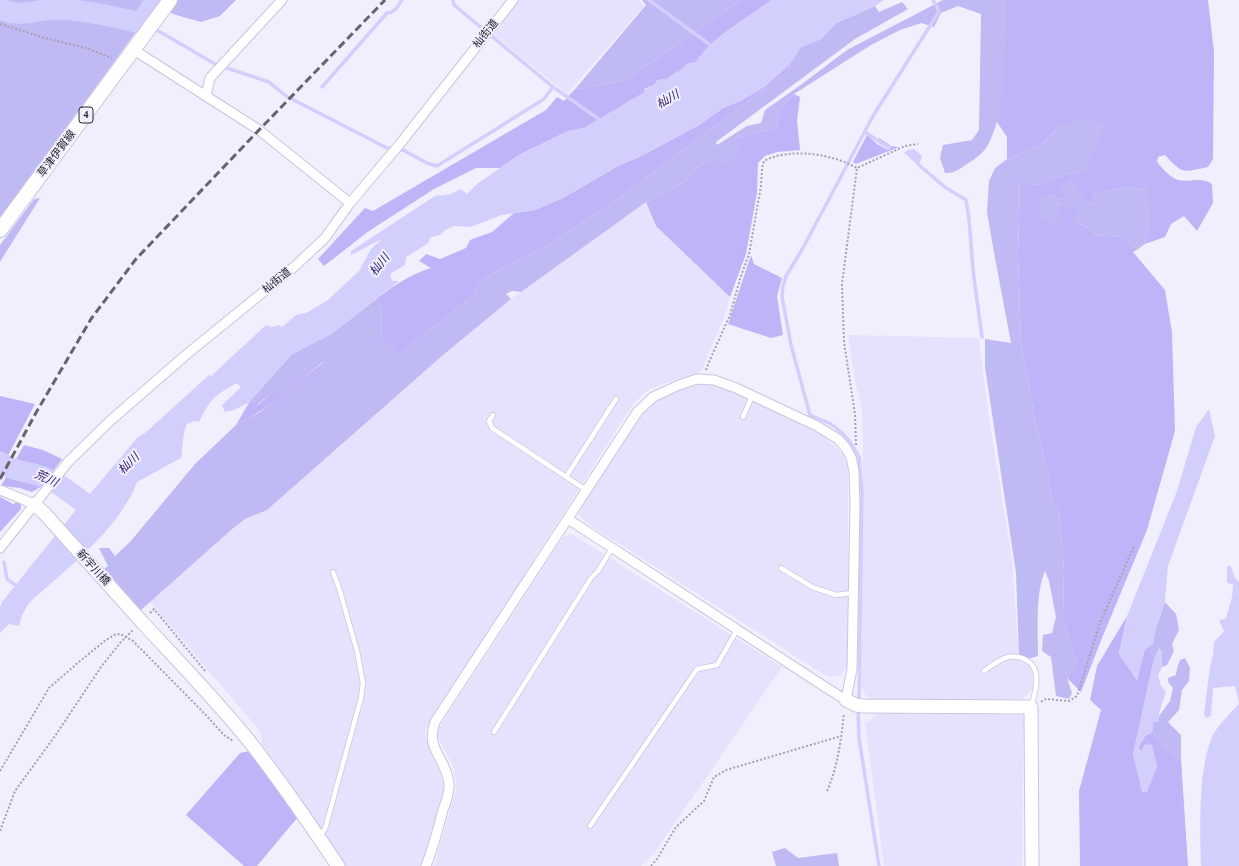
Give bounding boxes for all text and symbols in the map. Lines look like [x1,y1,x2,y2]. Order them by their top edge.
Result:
street label: 杣街道 [471,17,501,51]
water label: 杣川 [654,88,682,112]
road number: 4 [79,107,93,123]
street label: 草津伊賀線 [35,128,79,180]
water label: 杣川 [367,251,393,279]
street label: 杣街道 [260,265,294,297]
water label: 杣川 [115,450,143,478]
water label: 荒川 [32,468,60,490]
street label: 新宇川橋 [73,547,113,589]

